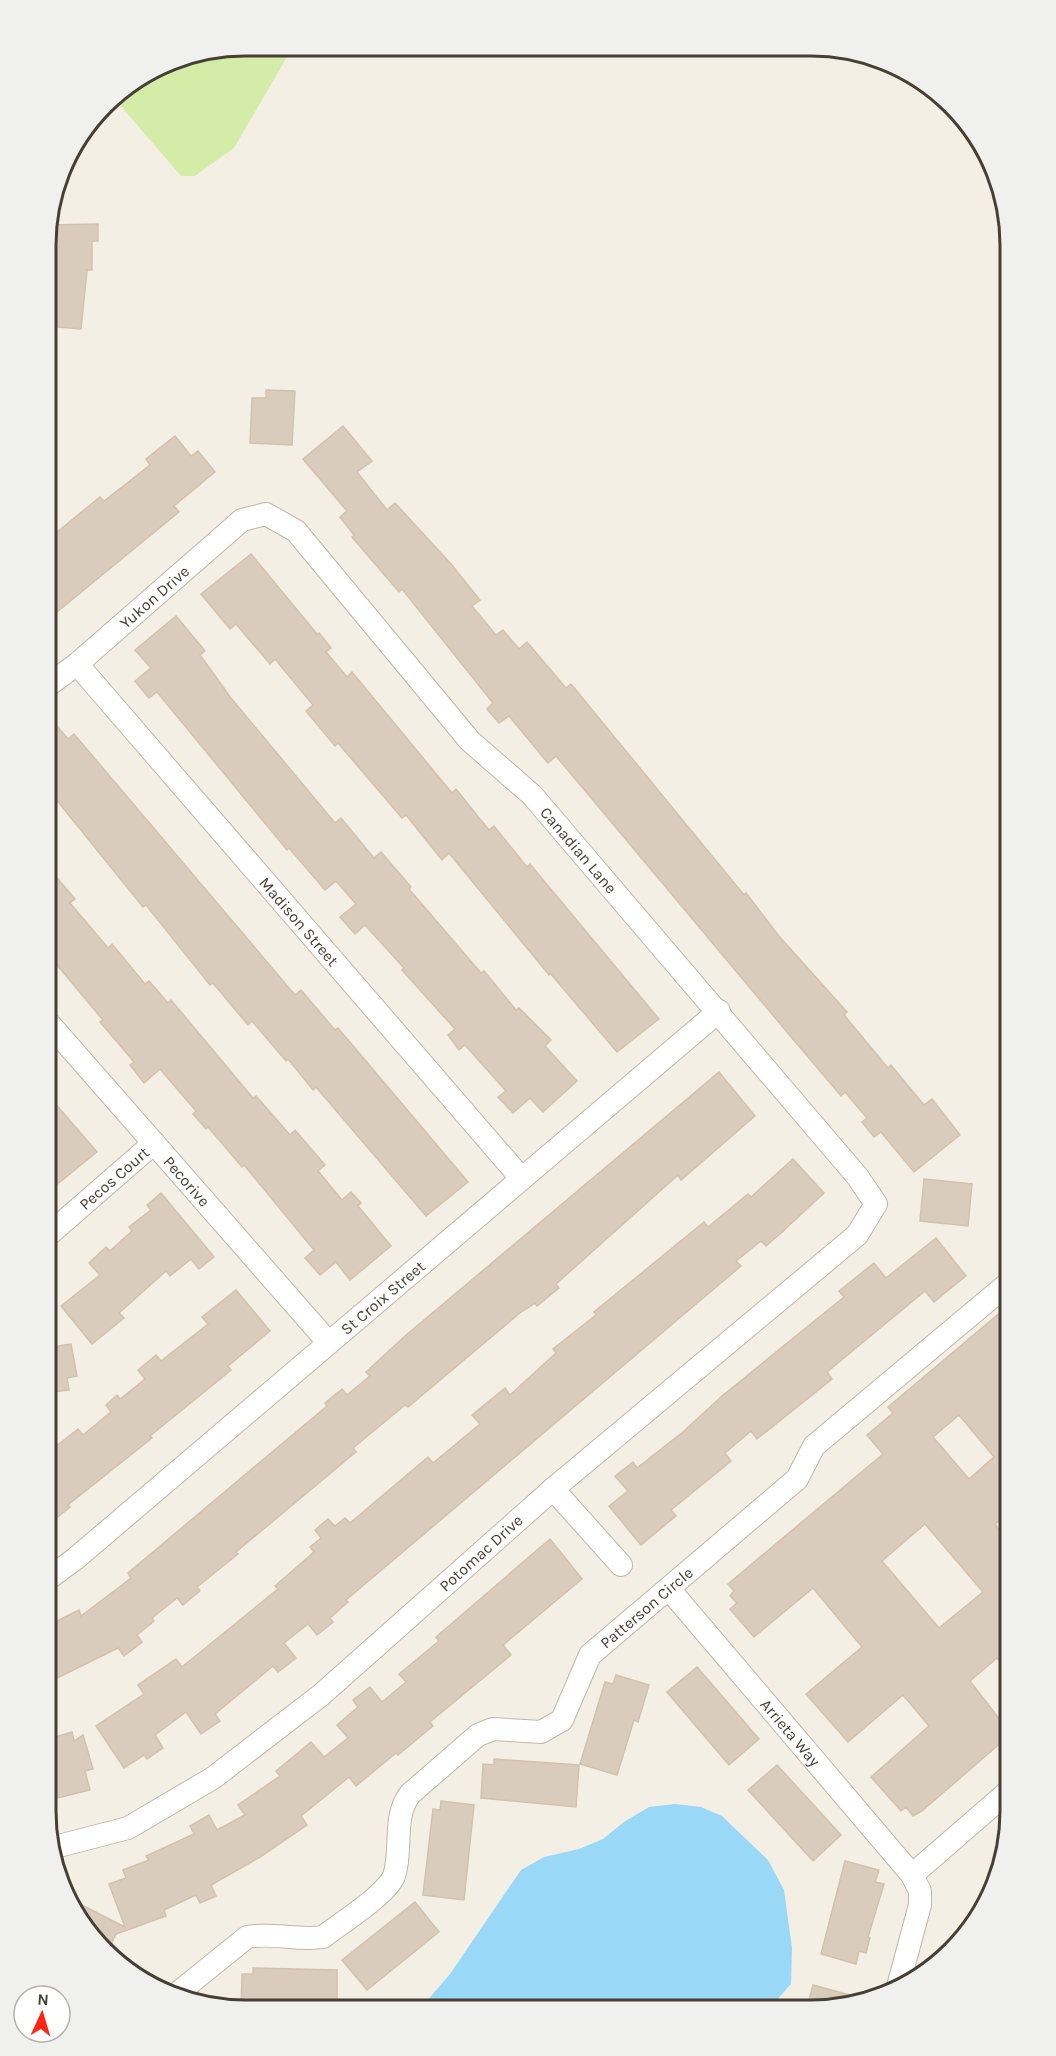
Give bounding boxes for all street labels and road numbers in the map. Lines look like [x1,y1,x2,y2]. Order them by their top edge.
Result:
street label: Yukon Drive [115,561,193,632]
street label: Canadian Lane [537,803,621,897]
street label: Madison Street [256,873,343,970]
street label: Pecos Court [75,1142,153,1213]
street label: Pecorive [160,1152,214,1210]
street label: St Croix Street [337,1256,429,1338]
street label: Potomac Drive [435,1511,527,1595]
street label: Patterson Circle [596,1562,696,1652]
street label: Arrieta Way [757,1695,825,1770]

